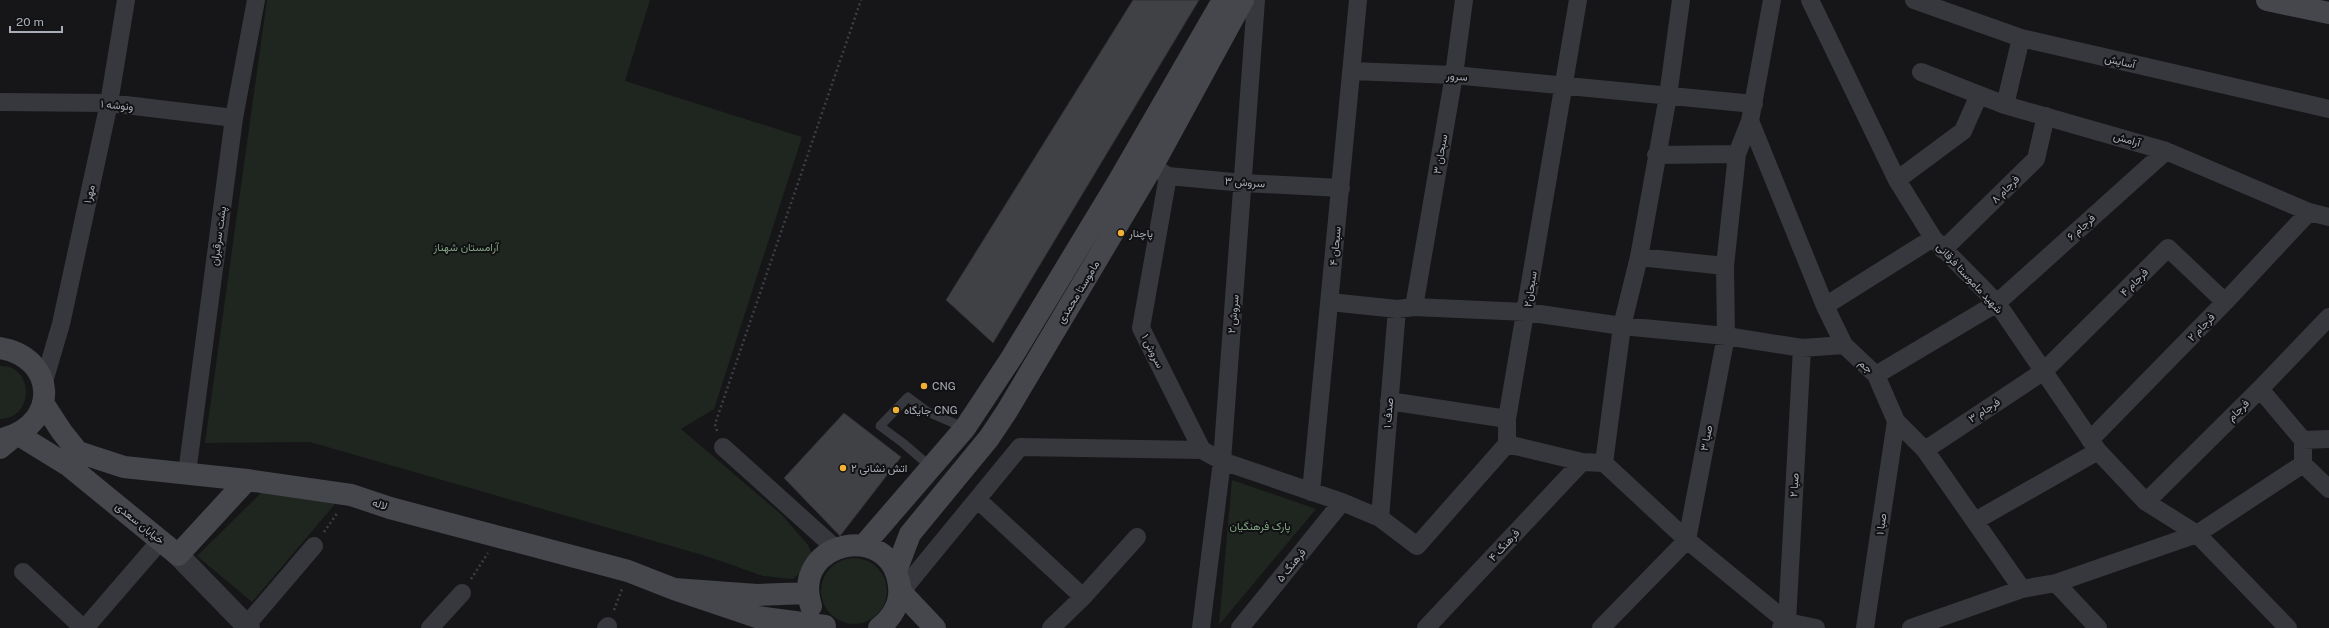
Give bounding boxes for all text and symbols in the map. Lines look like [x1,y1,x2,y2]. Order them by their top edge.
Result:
scale bar [10,8,62,34]
text: 20 m [16,15,44,29]
street label: آسایش [2103,52,2138,72]
street label: سرور [1445,69,1468,84]
street label: ونوشه ۱ [100,98,134,113]
street label: آرامش [2112,129,2143,150]
street label: سبحان ۳ [1431,133,1450,175]
street label: فرجام ۸ [1989,173,2023,207]
street label: سروش ۳ [1224,175,1266,190]
street label: مهر۱ [81,183,98,205]
street label: پشت سرقبران [208,205,230,267]
street label: فرجام ۶ [2065,211,2099,244]
street label: سبحان ۴ [1327,226,1344,266]
place label: پاچنار [1128,227,1153,241]
marker: پاچنار [1116,228,1126,238]
park label: آرامستان شهناز [433,241,500,254]
street label: شهید ماموستا فرقانی [1934,241,2006,316]
street label: ماموستا محمدی [1055,258,1102,326]
street label: فرجام ۴ [2118,266,2152,300]
street label: سبحان۲ [1521,270,1540,308]
street label: سروش ۲ [1225,294,1242,334]
street label: فرجام ۲ [2185,311,2218,345]
street label: سروش ۱ [1138,332,1167,371]
street label: جم [1855,357,1875,377]
place label: CNG [932,380,956,392]
marker: CNG [919,381,929,391]
street label: فرجام ۳ [1966,395,2003,426]
street label: صدف ۱ [1381,397,1395,429]
street label: فرجام [2225,397,2253,425]
place label: جایگاه CNG [904,404,958,417]
marker: جایگاه CNG [891,405,901,415]
street label: صبا ۳ [1698,424,1715,452]
place label: اتش نشانی ۲ [851,462,907,475]
marker: اتش نشانی ۲ [838,463,848,473]
street label: صبا ۲ [1787,473,1802,498]
street label: لاله [371,496,389,512]
street label: خیابان سعدی [113,500,167,547]
street label: صبا ۱ [1874,512,1889,536]
park label: پارک فرهنگیان [1229,520,1291,534]
street label: فرهنگ ۴ [1486,527,1522,564]
street label: فرهنگ ۵ [1274,546,1309,585]

